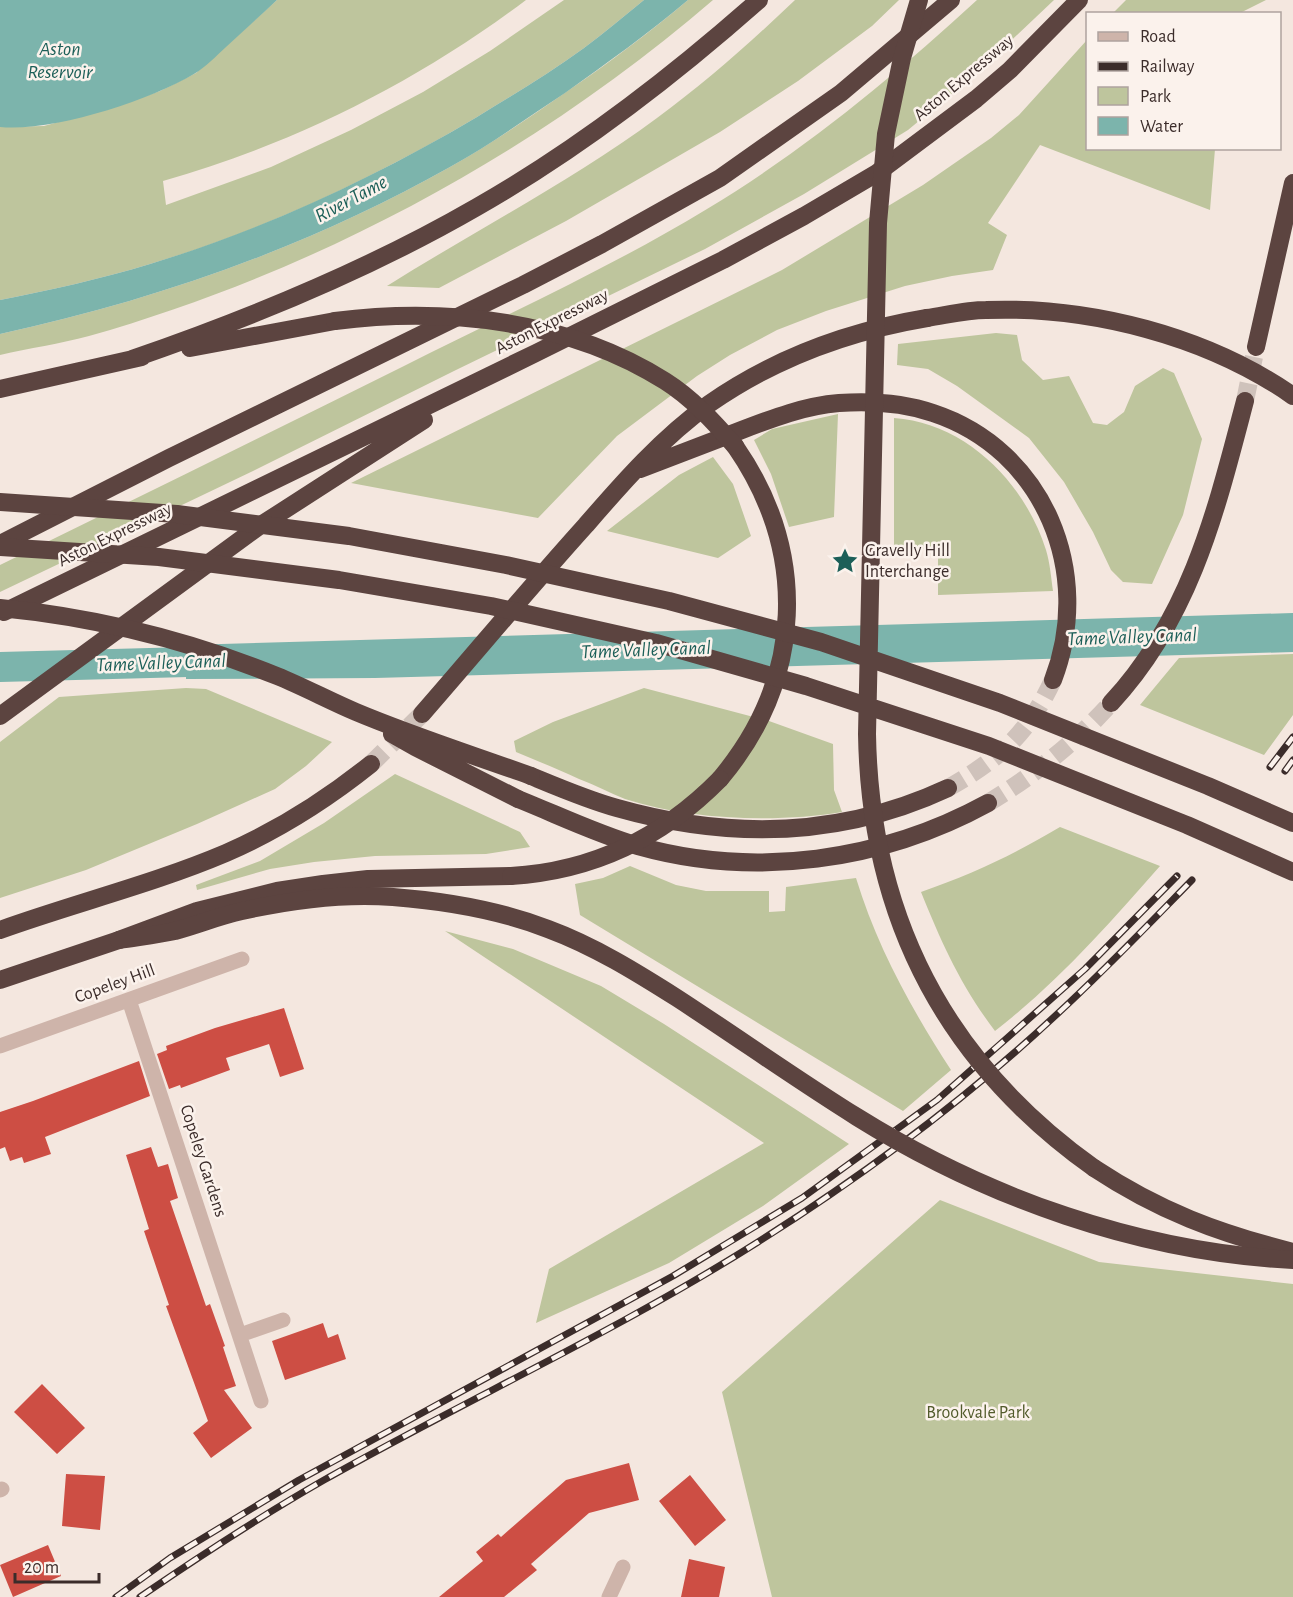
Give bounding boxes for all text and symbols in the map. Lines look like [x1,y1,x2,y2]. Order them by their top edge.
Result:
legend [1086,12,1281,150]
text: Road [1140,28,1176,46]
street label: Aston Expressway [911,31,1018,125]
water label: Aston Reservoir [27,39,93,82]
text: Railway [1140,58,1195,76]
text: Park [1140,88,1172,106]
text: Water [1140,118,1183,136]
water label: River Tame [312,172,391,226]
street label: Aston Expressway [493,286,612,358]
street label: Aston Expressway [55,500,175,570]
place label: Gravelly Hill Interchange [865,542,950,581]
place icon: Gravelly Hill Interchange [830,546,860,576]
water label: Tame Valley Canal [1067,625,1197,649]
water label: Tame Valley Canal [581,638,711,662]
water label: Tame Valley Canal [96,651,226,675]
street label: Copeley Hill [72,961,158,1007]
street label: Copeley Gardens [176,1103,230,1219]
park label: Brookvale Park [926,1404,1031,1422]
scale bar [15,1546,99,1584]
text: 20 m [24,1559,59,1577]

